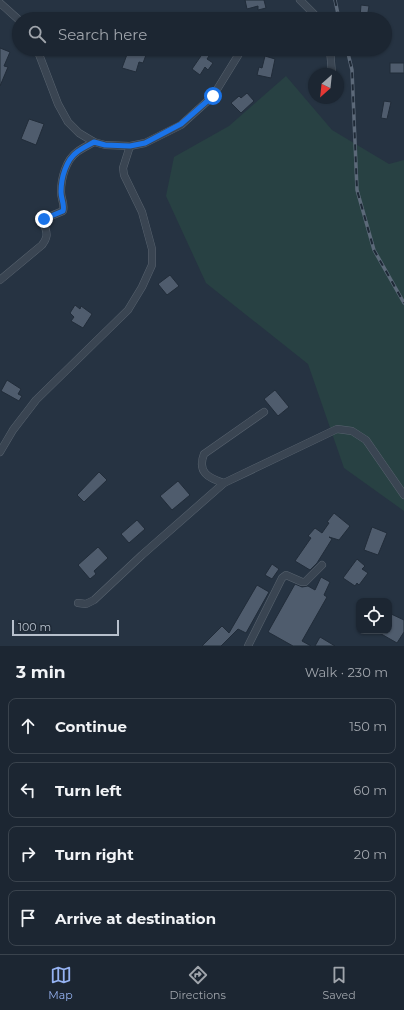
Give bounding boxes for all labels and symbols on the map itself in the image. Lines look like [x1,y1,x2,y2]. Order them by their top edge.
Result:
north arrow [308,68,344,104]
route start [204,87,222,105]
route end [35,210,53,228]
scale bar [12,618,119,637]

